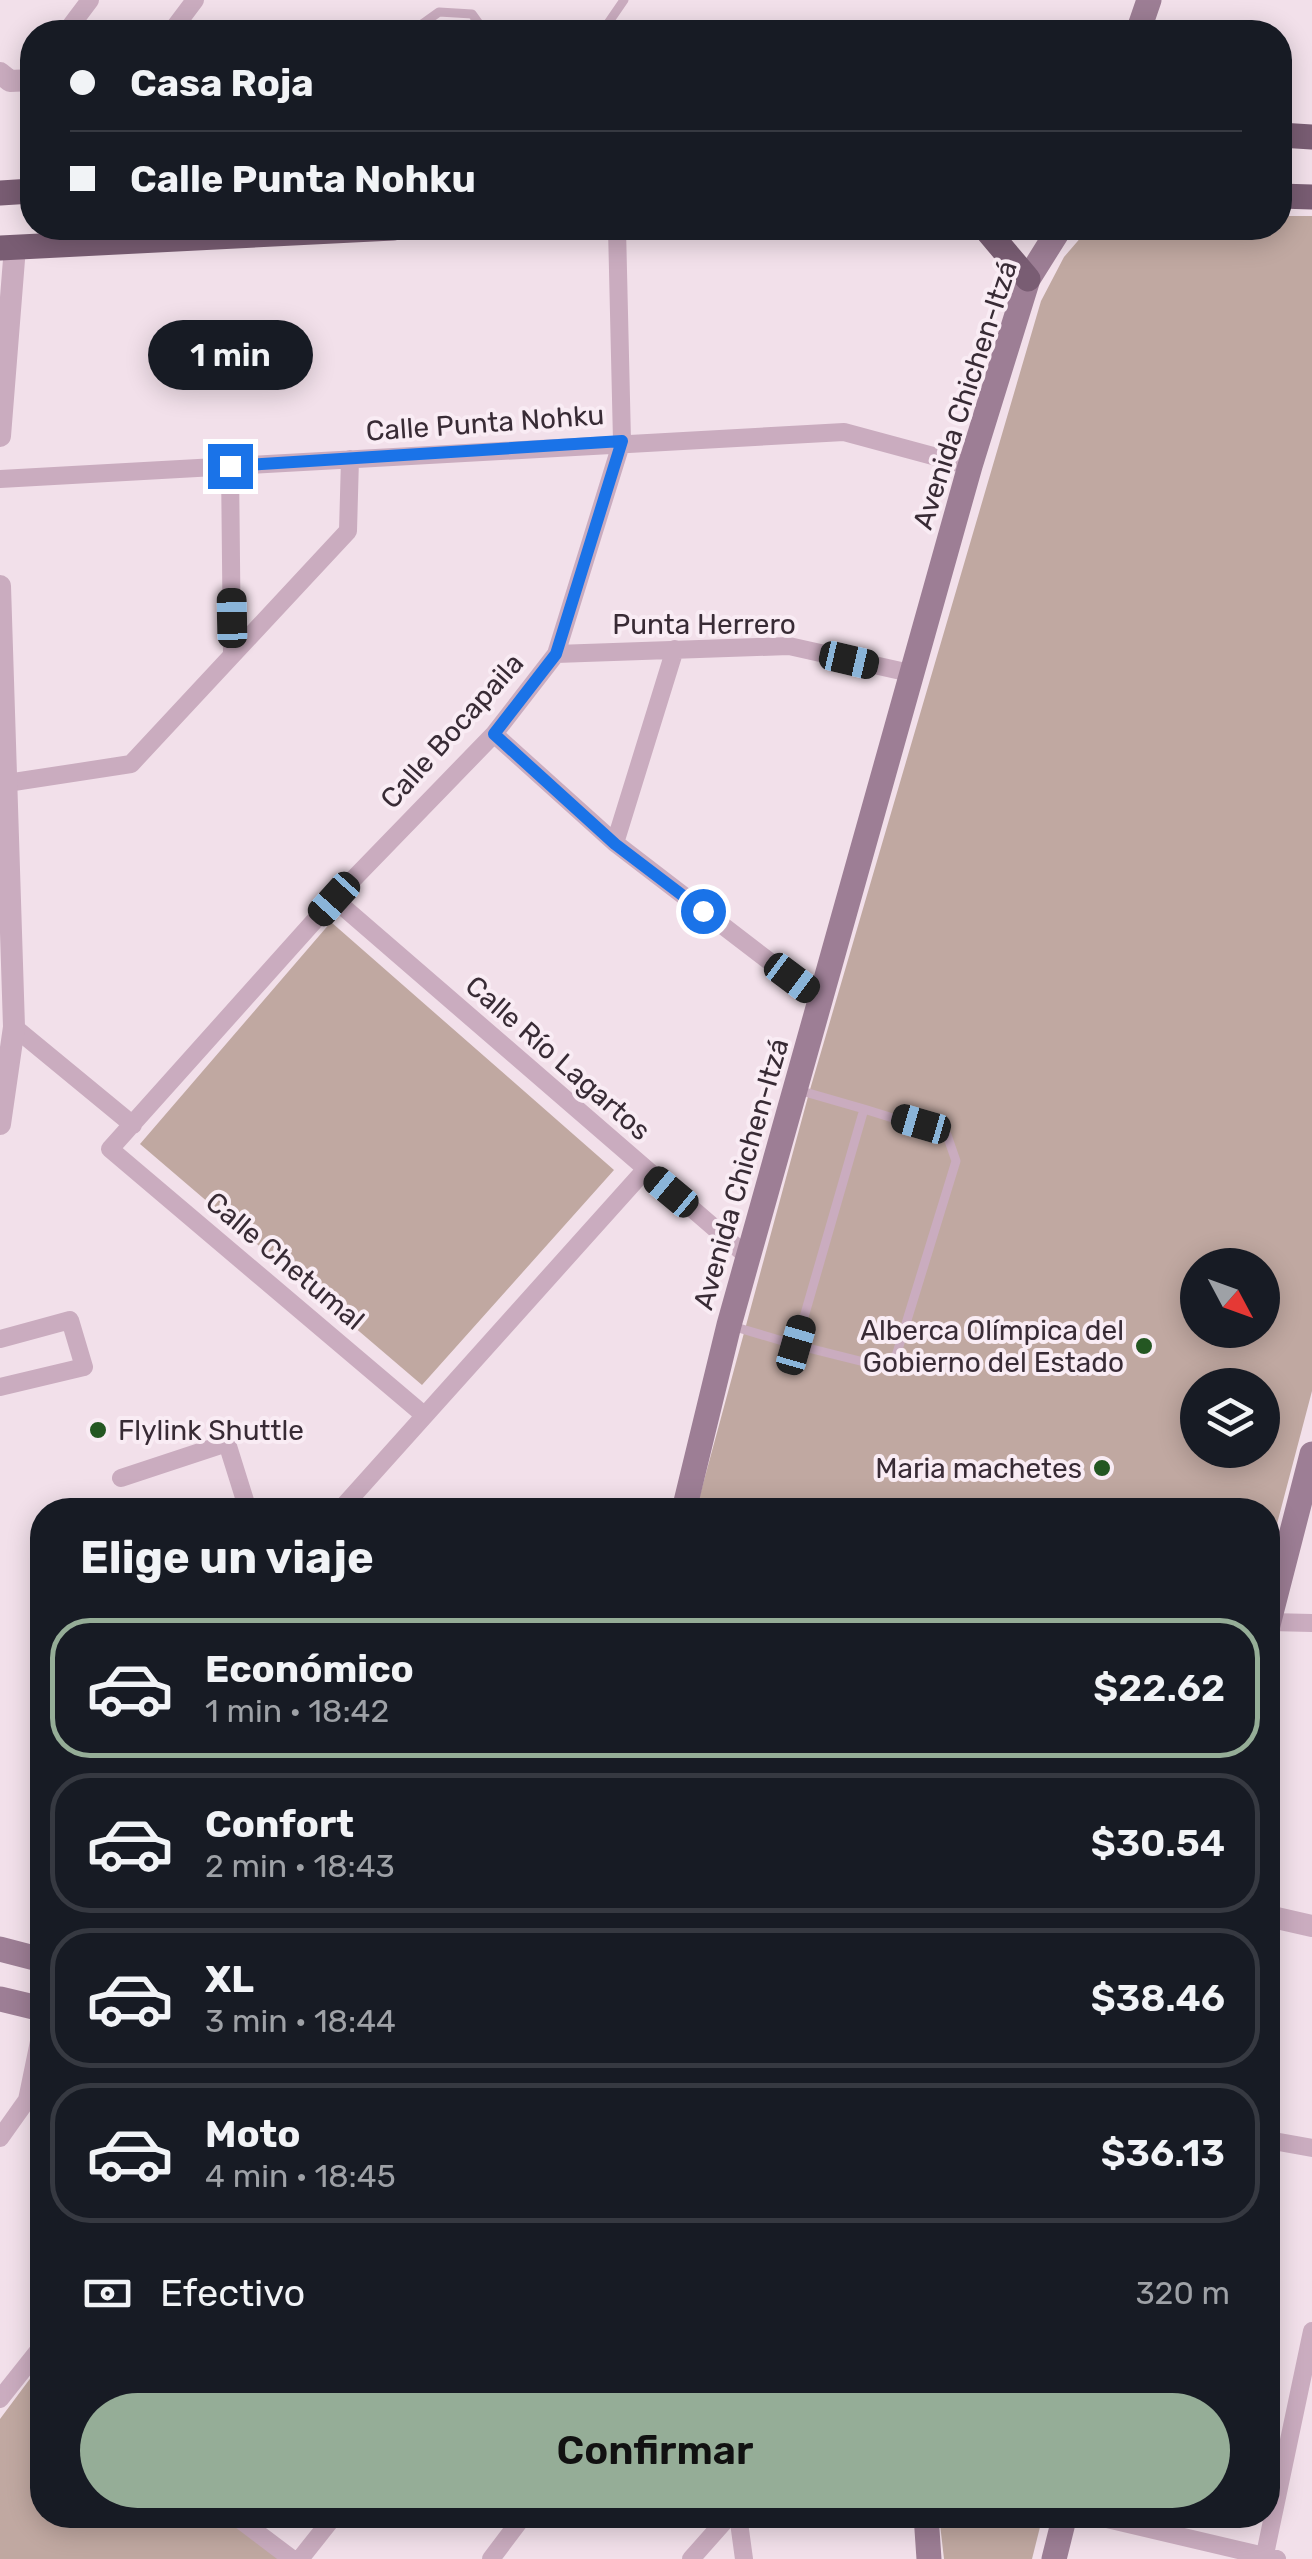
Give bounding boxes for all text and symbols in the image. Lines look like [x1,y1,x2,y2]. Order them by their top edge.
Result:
text: Casa Roja [130,60,314,106]
text: Calle Punta Nohku [130,156,476,202]
street label: Avenida Chichen-Itzá [906,256,1024,534]
callout: 1 min [148,321,312,391]
text: 1 min [190,336,271,374]
street label: Calle Punta Nohku [365,398,605,448]
route end [208,444,253,489]
car [216,588,248,648]
street label: Punta Herrero [612,608,796,641]
car [816,639,882,681]
street label: Calle Bocapaila [374,647,530,815]
car [303,867,365,931]
route start [681,889,726,934]
car [759,948,825,1008]
street label: Calle Río Lagartos [459,969,657,1147]
street label: Avenida Chichen-Itzá [686,1035,796,1313]
car [888,1101,954,1147]
car [638,1161,704,1223]
street label: Calle Chetumal [199,1185,371,1337]
north arrow [1180,1248,1280,1348]
map controls [1180,1248,1280,1468]
car [773,1312,819,1378]
place label: Alberca Olímpica del Gobierno del Estado [860,1314,1124,1379]
marker: Alberca Olímpica del Gobierno del Estado [1133,1335,1155,1357]
button: layers [1180,1368,1280,1468]
place label: Flylink Shuttle [118,1414,304,1447]
marker: Flylink Shuttle [87,1419,109,1441]
place label: Maria machetes [875,1452,1082,1485]
marker: Maria machetes [1091,1457,1113,1479]
text: Elige un viaje [80,1531,374,1584]
icon: car [85,1643,175,1733]
text: Económico [205,1646,414,1692]
text: $22.62 [1093,1665,1225,1711]
text: 1 min · 18:42 [205,1692,389,1730]
icon: car [85,1798,175,1888]
text: Confort [205,1801,354,1847]
text: $30.54 [1091,1820,1225,1866]
text: 2 min · 18:43 [205,1847,395,1885]
icon: car [85,1953,175,2043]
text: XL [205,1956,254,2002]
text: $38.46 [1091,1975,1225,2021]
text: 3 min · 18:44 [205,2002,396,2040]
icon: car [85,2108,175,2198]
text: Moto [205,2111,301,2157]
text: $36.13 [1101,2130,1225,2176]
text: 4 min · 18:45 [205,2157,396,2195]
icon: cash [80,2266,135,2321]
text: Efectivo [160,2270,305,2316]
text: 320 m [1135,2274,1230,2312]
button: Confirmar [80,2393,1230,2508]

